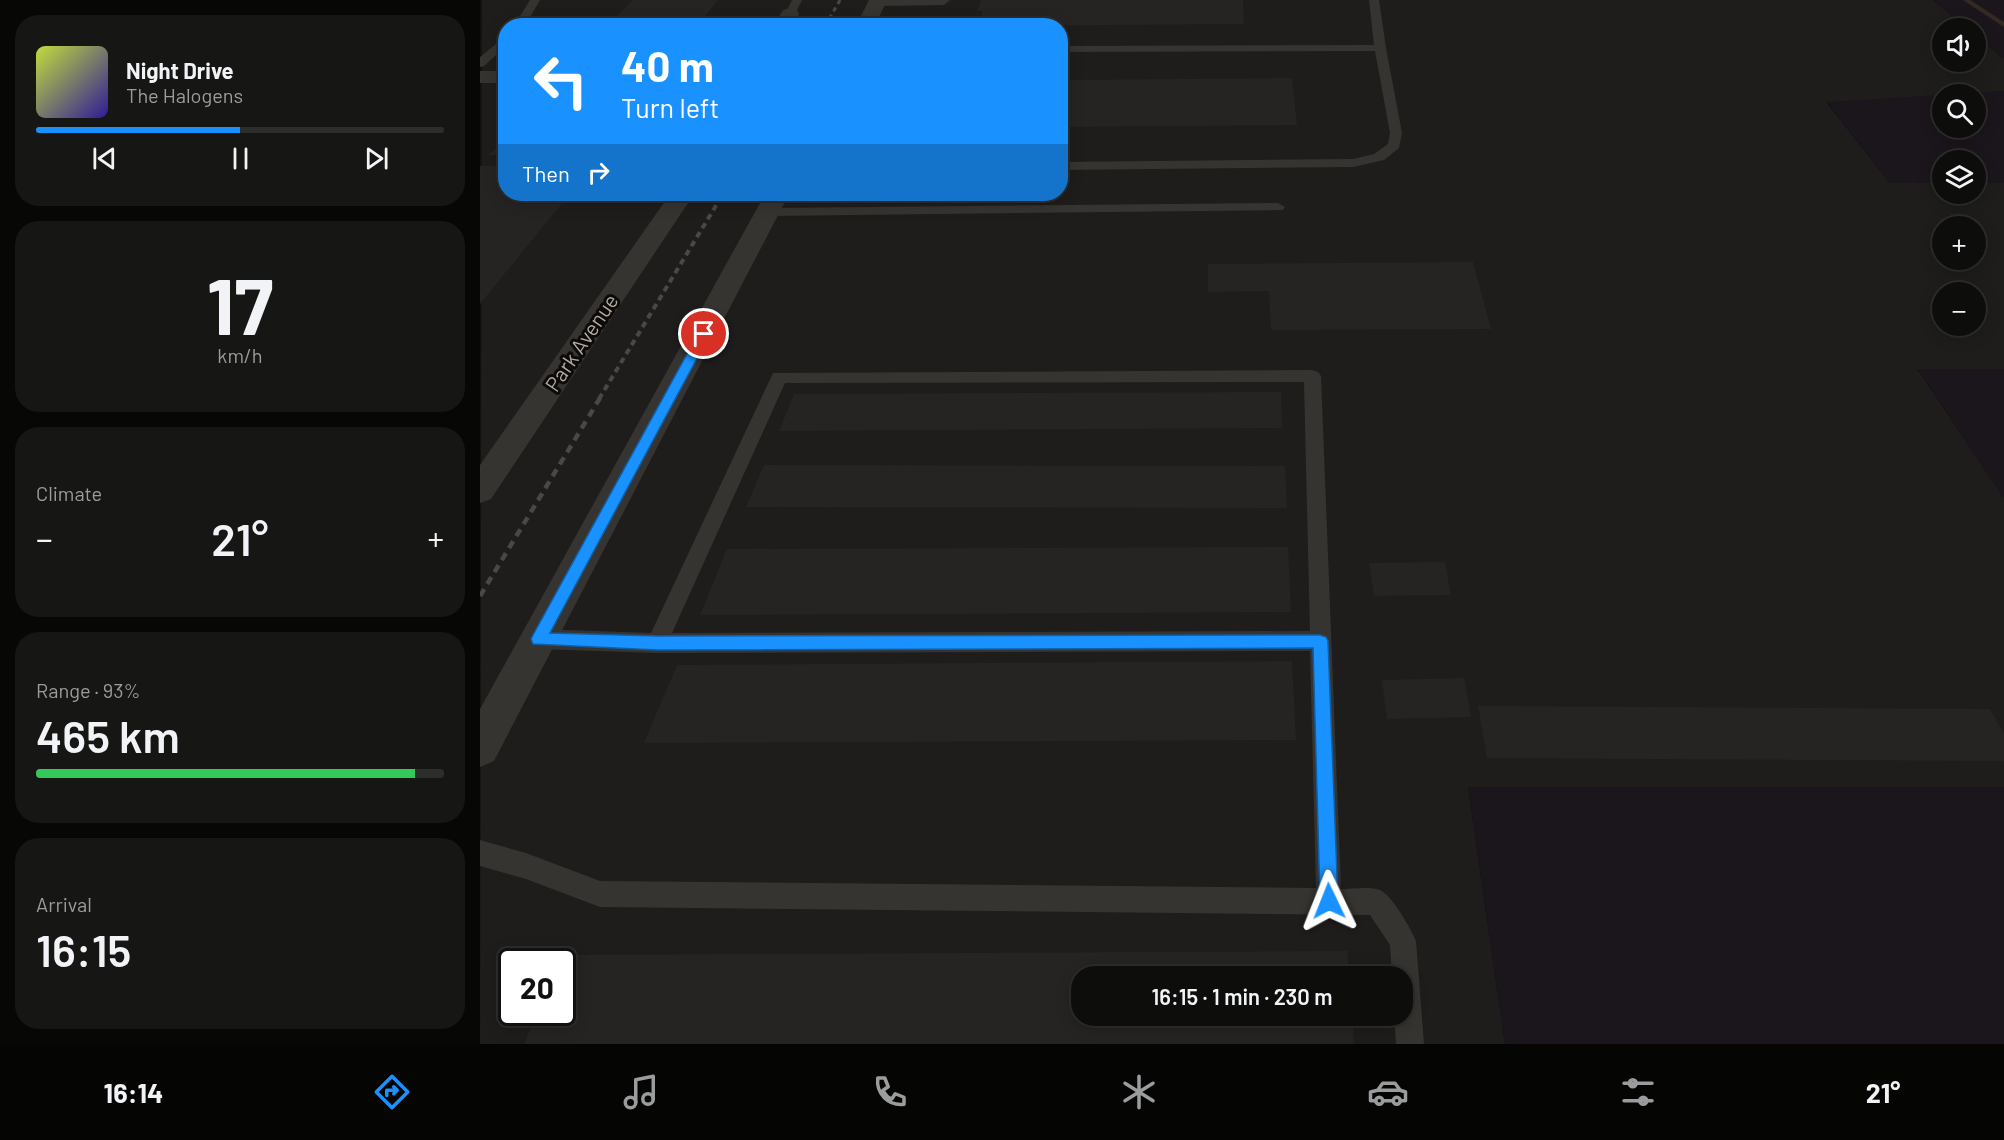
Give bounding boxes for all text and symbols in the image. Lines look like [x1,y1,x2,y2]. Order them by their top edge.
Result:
map controls [1932,18,1986,336]
button: sound [1932,18,1986,72]
text: 40 m [621,40,714,90]
icon: left [522,42,600,120]
text: Night Drive [126,57,234,83]
text: The Halogens [126,83,243,107]
button: search [1932,84,1986,138]
text: Turn left [621,91,719,123]
icon: previous [88,142,121,175]
icon: pause [224,142,257,175]
icon: next [360,142,393,175]
button: layers [1932,150,1986,204]
icon: right [582,156,615,189]
text: Then [522,160,570,186]
button: + [1932,216,1986,270]
text: 17 [207,257,273,351]
button: − [1932,282,1986,336]
street label: Park Avenue [539,289,622,396]
pin [678,308,729,359]
icon: arrive [687,317,720,350]
text: km/h [217,343,263,367]
text: Climate [36,481,102,505]
text: 21° [211,511,269,565]
text: − [36,518,53,558]
text: + [427,518,444,558]
text: Range · 93% [36,678,140,702]
text: 465 km [36,708,180,762]
position arrow [1297,869,1361,933]
text: Arrival [36,892,92,916]
text: 16:15 [36,922,131,976]
speed limit sign: 20 [498,948,576,1026]
text: 16:15 · 1 min · 230 m [1152,983,1332,1009]
icon: directions [371,1071,413,1113]
icon: music [620,1071,662,1113]
icon: phone [869,1071,911,1113]
icon: climate [1118,1071,1160,1113]
icon: car [1367,1071,1409,1113]
icon: filters [1617,1071,1659,1113]
text: 16:14 [104,1076,163,1108]
text: 21° [1866,1076,1900,1108]

